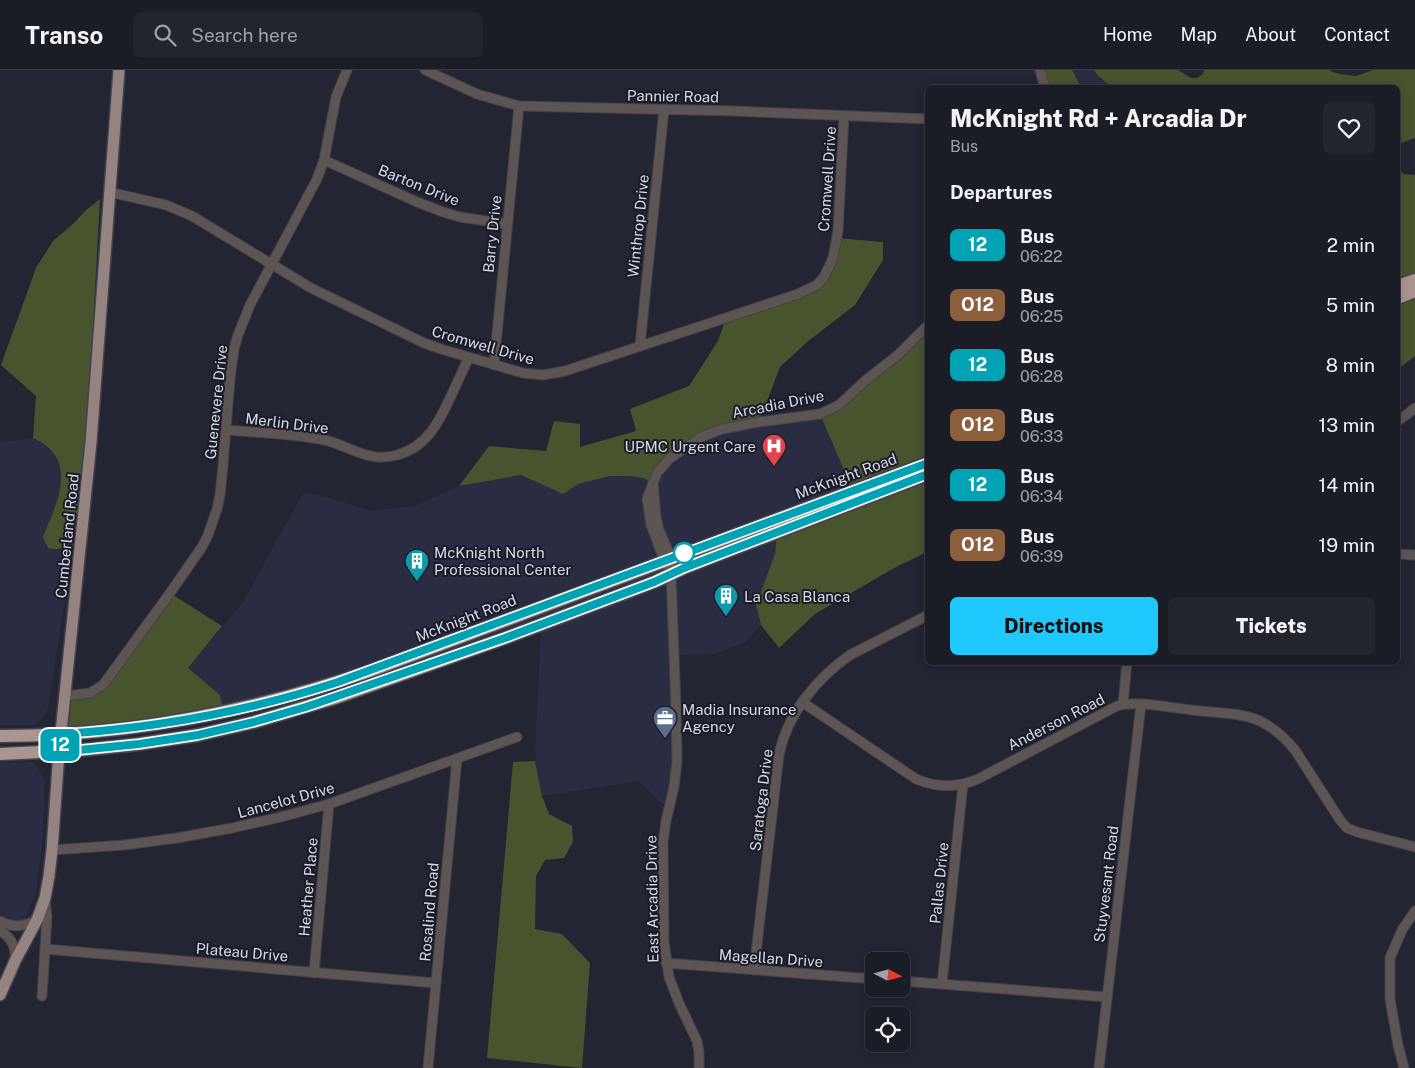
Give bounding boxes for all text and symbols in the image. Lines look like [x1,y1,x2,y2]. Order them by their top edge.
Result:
search box [133,12,483,57]
text: Transo [25,21,103,49]
icon: search [151,21,179,49]
text: Search here [191,24,298,46]
text: Home [1103,24,1153,45]
text: Map [1181,24,1217,45]
text: About [1245,24,1296,45]
text: Contact [1324,24,1390,45]
street label: Pannier Road [627,87,719,105]
button: heart [1323,102,1375,154]
text: McKnight Rd + Arcadia Dr [950,104,1247,132]
street label: Cromwell Drive [815,126,839,232]
text: Bus [950,137,978,156]
street label: Barton Drive [376,161,462,209]
street label: Winthrop Drive [624,174,652,278]
text: Departures [950,181,1053,203]
street label: Barry Drive [479,194,505,274]
text: Bus [1020,225,1054,247]
text: 12 [968,234,987,255]
text: 2 min [1327,234,1375,256]
text: 06:22 [1020,247,1063,266]
text: Bus [1020,285,1054,307]
text: O12 [961,294,994,315]
text: 5 min [1326,294,1375,316]
text: 06:25 [1020,307,1063,326]
street label: Cromwell Drive [430,322,536,368]
street label: Guenevere Drive [202,344,230,460]
text: Bus [1020,345,1054,367]
text: 12 [968,354,987,375]
text: 8 min [1326,354,1375,376]
text: 06:28 [1020,367,1063,386]
street label: Arcadia Drive [731,387,825,421]
text: Bus [1020,405,1054,427]
street label: Merlin Drive [244,409,330,437]
text: O12 [961,414,994,435]
text: 13 min [1318,414,1375,436]
text: 06:33 [1020,427,1063,446]
hospital icon: UPMC Urgent Care [761,433,787,467]
place label: UPMC Urgent Care [624,438,756,455]
street label: McKnight Road [793,450,899,502]
text: Bus [1020,465,1054,487]
street label: Cumberland Road [52,473,82,599]
text: 12 [968,474,987,495]
text: 14 min [1318,474,1375,496]
text: 06:34 [1020,487,1063,506]
text: Bus [1020,525,1054,547]
text: O12 [961,534,994,555]
text: 19 min [1319,534,1375,556]
unlabelled marker [673,542,695,564]
place label: McKnight North Professional Center [434,544,571,578]
text: 06:39 [1020,547,1063,566]
building icon: McKnight North Professional Center [404,548,430,582]
building icon: La Casa Blanca [713,583,739,617]
place label: La Casa Blanca [744,588,850,605]
street label: McKnight Road [413,591,519,645]
button: Directions [950,597,1158,655]
button: Tickets [1168,597,1375,655]
street label: Anderson Road [1005,690,1107,754]
place label: Madia Insurance Agency [682,701,797,735]
office icon: Madia Insurance Agency [652,705,678,739]
line badge: 12 [38,729,82,761]
text: 12 [50,734,70,755]
street label: Saratoga Drive [746,748,776,852]
street label: Lancelot Drive [236,779,336,821]
street label: Stuyvesant Road [1090,825,1122,943]
street label: East Arcadia Drive [642,835,662,963]
street label: Heather Place [295,837,321,937]
street label: Pallas Drive [926,841,952,925]
street label: Rosalind Road [416,862,442,962]
street label: Plateau Drive [195,939,289,965]
street label: Magellan Drive [718,946,824,970]
north arrow [865,952,910,998]
map controls [865,952,910,1052]
button: locate [865,1007,910,1052]

